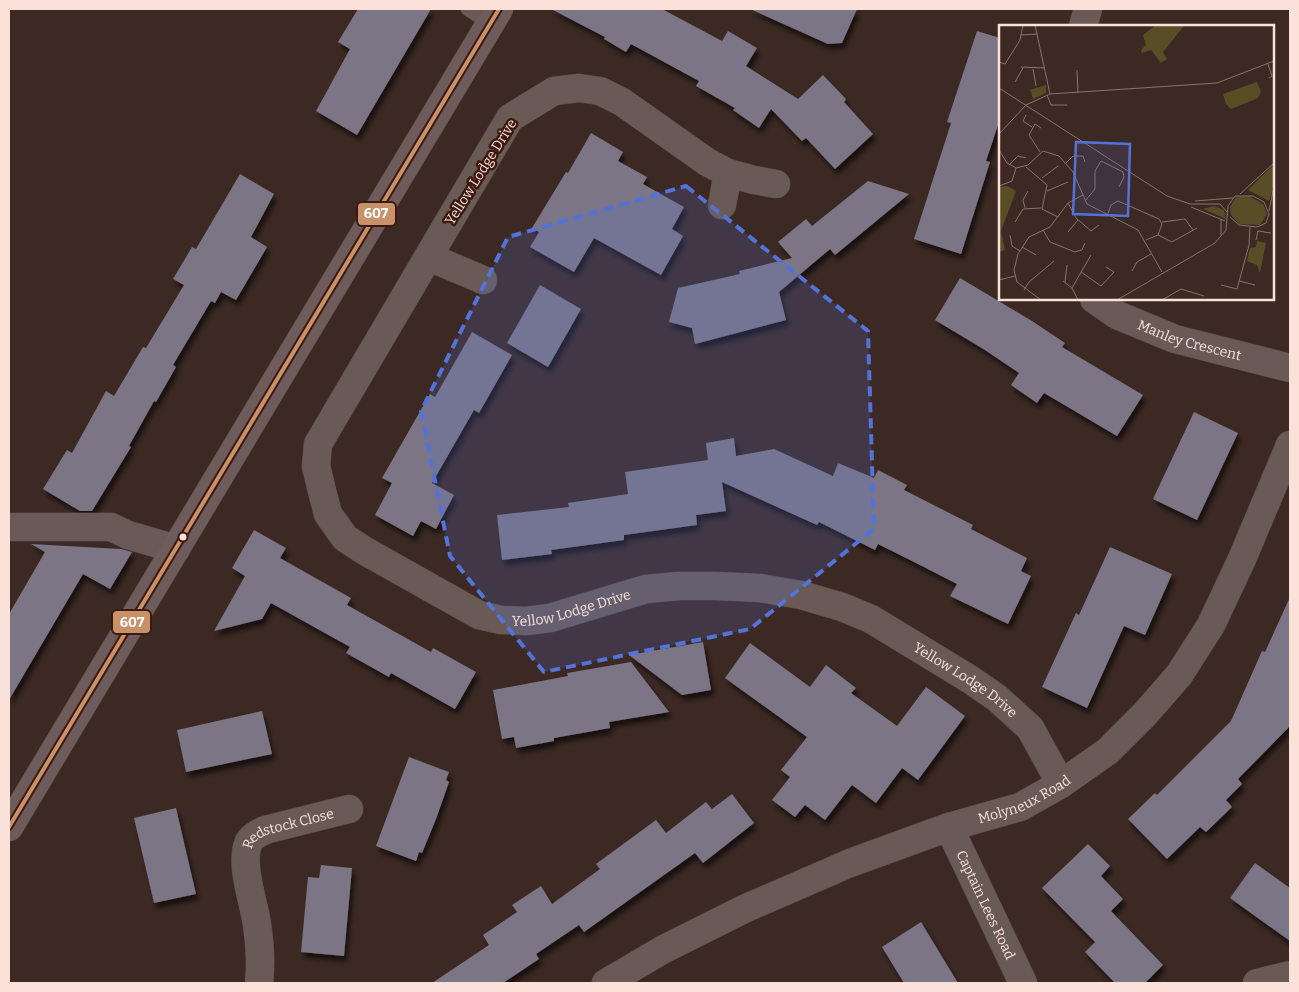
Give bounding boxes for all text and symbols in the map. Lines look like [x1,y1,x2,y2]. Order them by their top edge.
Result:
inset map [999,25,1274,300]
street label: Yellow Lodge Drive [441,116,521,228]
line badge: 607 [357,202,396,226]
text: 607 [364,205,389,222]
street label: Manley Crescent [1135,316,1243,364]
unlabelled marker [178,532,188,542]
street label: Yellow Lodge Drive [511,586,633,630]
line badge: 607 [112,610,151,634]
text: 607 [120,614,145,631]
street label: Yellow Lodge Drive [910,639,1021,721]
street label: Molyneux Road [976,771,1074,827]
street label: Redstock Close [239,805,336,851]
street label: Captain Lees Road [953,847,1019,962]

